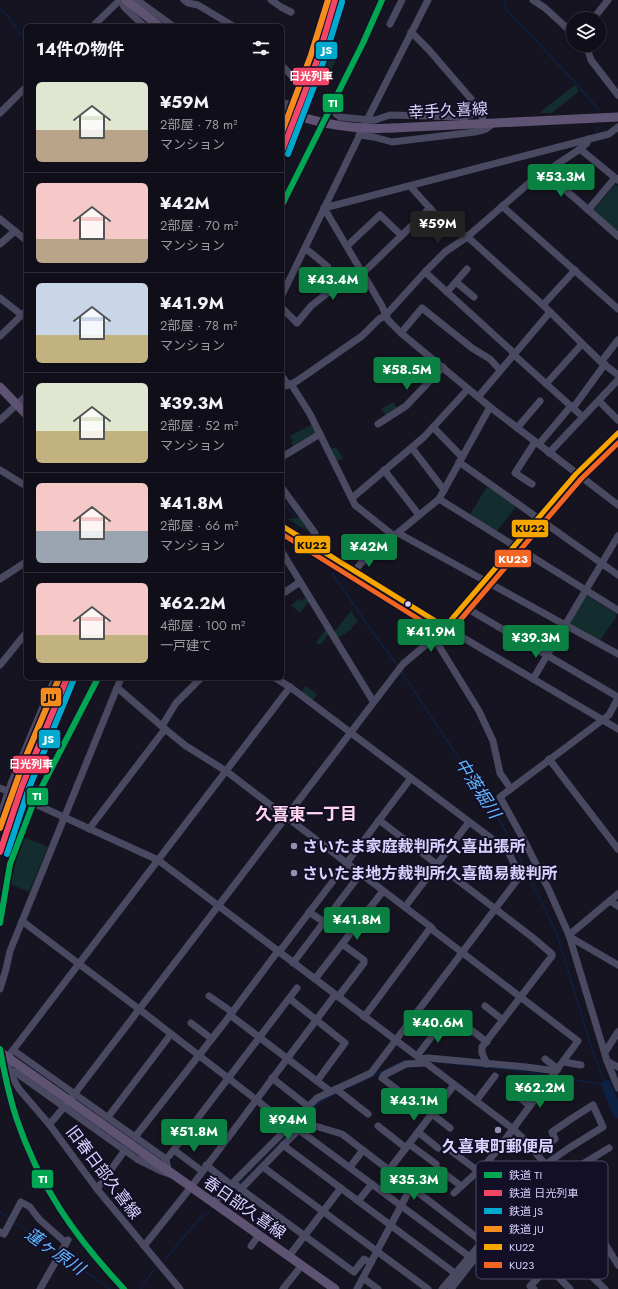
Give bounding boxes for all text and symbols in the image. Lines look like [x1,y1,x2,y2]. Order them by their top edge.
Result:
map controls [566,12,606,52]
button: layers [566,12,606,52]
text: 14件の物件 [36,37,125,61]
icon: filters [250,37,272,59]
line badge: JS [315,41,338,60]
text: JS [320,42,332,58]
line badge: 日光列車 [292,67,330,86]
text: 日光列車 [289,68,333,84]
text: ¥59M [160,90,209,114]
line badge: TI [322,93,344,113]
text: TI [328,95,338,111]
street label: 幸手久喜線 [407,97,489,124]
icon: home [68,98,116,146]
text: 2部屋 · 78 m² [160,115,238,134]
text: マンション [160,135,225,154]
pin: ¥53.3M [528,164,594,198]
text: ¥53.3M [537,167,585,186]
text: ¥42M [160,191,210,215]
icon: home [68,199,116,247]
pin: ¥59M [414,211,462,245]
text: ¥59M [419,214,457,233]
text: 2部屋 · 70 m² [160,216,238,235]
text: マンション [160,236,225,255]
pin: ¥43.4M [300,267,366,301]
text: ¥43.4M [308,270,358,289]
text: ¥41.9M [160,291,224,315]
icon: home [68,299,116,347]
text: 2部屋 · 78 m² [160,316,238,335]
text: マンション [160,336,225,355]
pin: ¥58.5M [374,357,440,391]
text: ¥58.5M [382,360,432,379]
text: ¥39.3M [160,391,223,415]
icon: home [68,399,116,447]
text: 2部屋 · 52 m² [160,416,238,435]
text: マンション [160,436,225,455]
text: ¥41.8M [160,491,223,515]
icon: home [68,499,116,547]
text: 2部屋 · 66 m² [160,516,239,535]
line badge: KU22 [511,519,549,538]
text: KU22 [515,520,545,536]
pin: ¥42M [345,534,393,568]
line badge: KU22 [294,535,331,554]
text: マンション [160,536,225,555]
text: KU22 [297,537,327,553]
text: ¥42M [350,537,388,556]
line badge: KU23 [494,549,532,568]
text: KU23 [498,551,528,567]
text: ¥62.2M [160,591,226,615]
icon: home [68,599,116,647]
unlabelled marker [403,599,413,609]
text: 4部屋 · 100 m² [160,616,245,635]
pin: ¥41.9M [398,619,464,653]
text: ¥41.9M [407,622,455,641]
pin: ¥39.3M [503,625,569,659]
text: ¥39.3M [512,628,560,647]
text: 一戸建て [160,636,212,655]
line badge: JU [40,687,62,707]
text: JU [43,689,57,705]
line badge: JS [38,729,61,749]
text: JS [42,731,54,747]
water label: 中落堀川 [449,753,508,825]
line badge: 日光列車 [12,755,50,774]
text: 日光列車 [9,756,53,772]
line badge: TI [26,787,49,806]
text: TI [32,788,42,804]
district label: 久喜東一丁目 [255,802,357,826]
place label: さいたま家庭裁判所久喜出張所 [302,835,526,858]
marker: さいたま家庭裁判所久喜出張所 [289,841,299,851]
place label: さいたま地方裁判所久喜簡易裁判所 [302,862,558,885]
marker: さいたま地方裁判所久喜簡易裁判所 [289,868,299,878]
pin: ¥41.8M [324,907,390,941]
text: ¥41.8M [333,910,381,929]
pin: ¥40.6M [405,1010,471,1044]
text: ¥40.6M [413,1013,463,1032]
pin: ¥62.2M [507,1075,573,1109]
text: ¥62.2M [515,1078,565,1097]
pin: ¥43.1M [381,1088,447,1122]
text: ¥43.1M [390,1091,438,1110]
pin: ¥94M [264,1107,312,1141]
text: ¥94M [269,1110,307,1129]
pin: ¥51.8M [161,1119,227,1153]
street label: 旧春日部久喜線 [61,1121,146,1224]
text: ¥51.8M [170,1122,218,1141]
marker: 久喜東町郵便局 [493,1125,503,1135]
place label: 久喜東町郵便局 [442,1135,554,1158]
legend [476,1161,608,1279]
pin: ¥35.3M [381,1167,447,1201]
text: 鉄道 TI [509,1167,542,1183]
line badge: TI [31,1169,54,1189]
street label: 春日部久喜線 [199,1170,291,1244]
text: ¥35.3M [390,1170,439,1189]
text: TI [38,1171,48,1187]
text: 鉄道 日光列車 [509,1185,578,1201]
text: 鉄道 JS [509,1203,543,1219]
text: 鉄道 JU [509,1221,544,1237]
water label: 蓮ヶ原川 [20,1222,91,1281]
text: KU22 [509,1239,535,1255]
text: KU23 [509,1257,534,1273]

